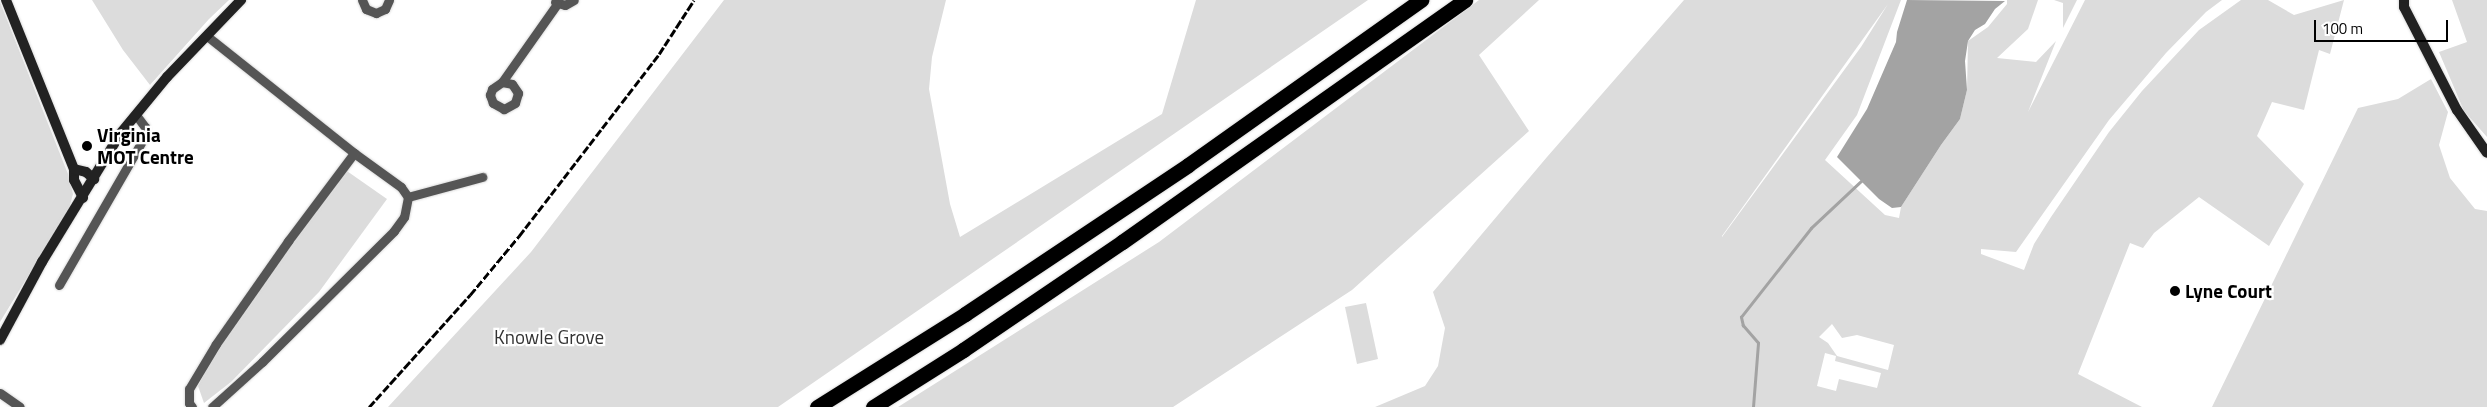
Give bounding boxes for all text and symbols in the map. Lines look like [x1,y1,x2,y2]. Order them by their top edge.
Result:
scale bar [2317,10,2451,42]
text: 100 m [2322,17,2363,40]
place label: Virginia MOT Centre [97,124,194,168]
marker: Virginia MOT Centre [81,140,93,152]
place label: Lyne Court [2185,280,2272,302]
marker: Lyne Court [2169,285,2181,297]
park label: Knowle Grove [494,326,604,348]

